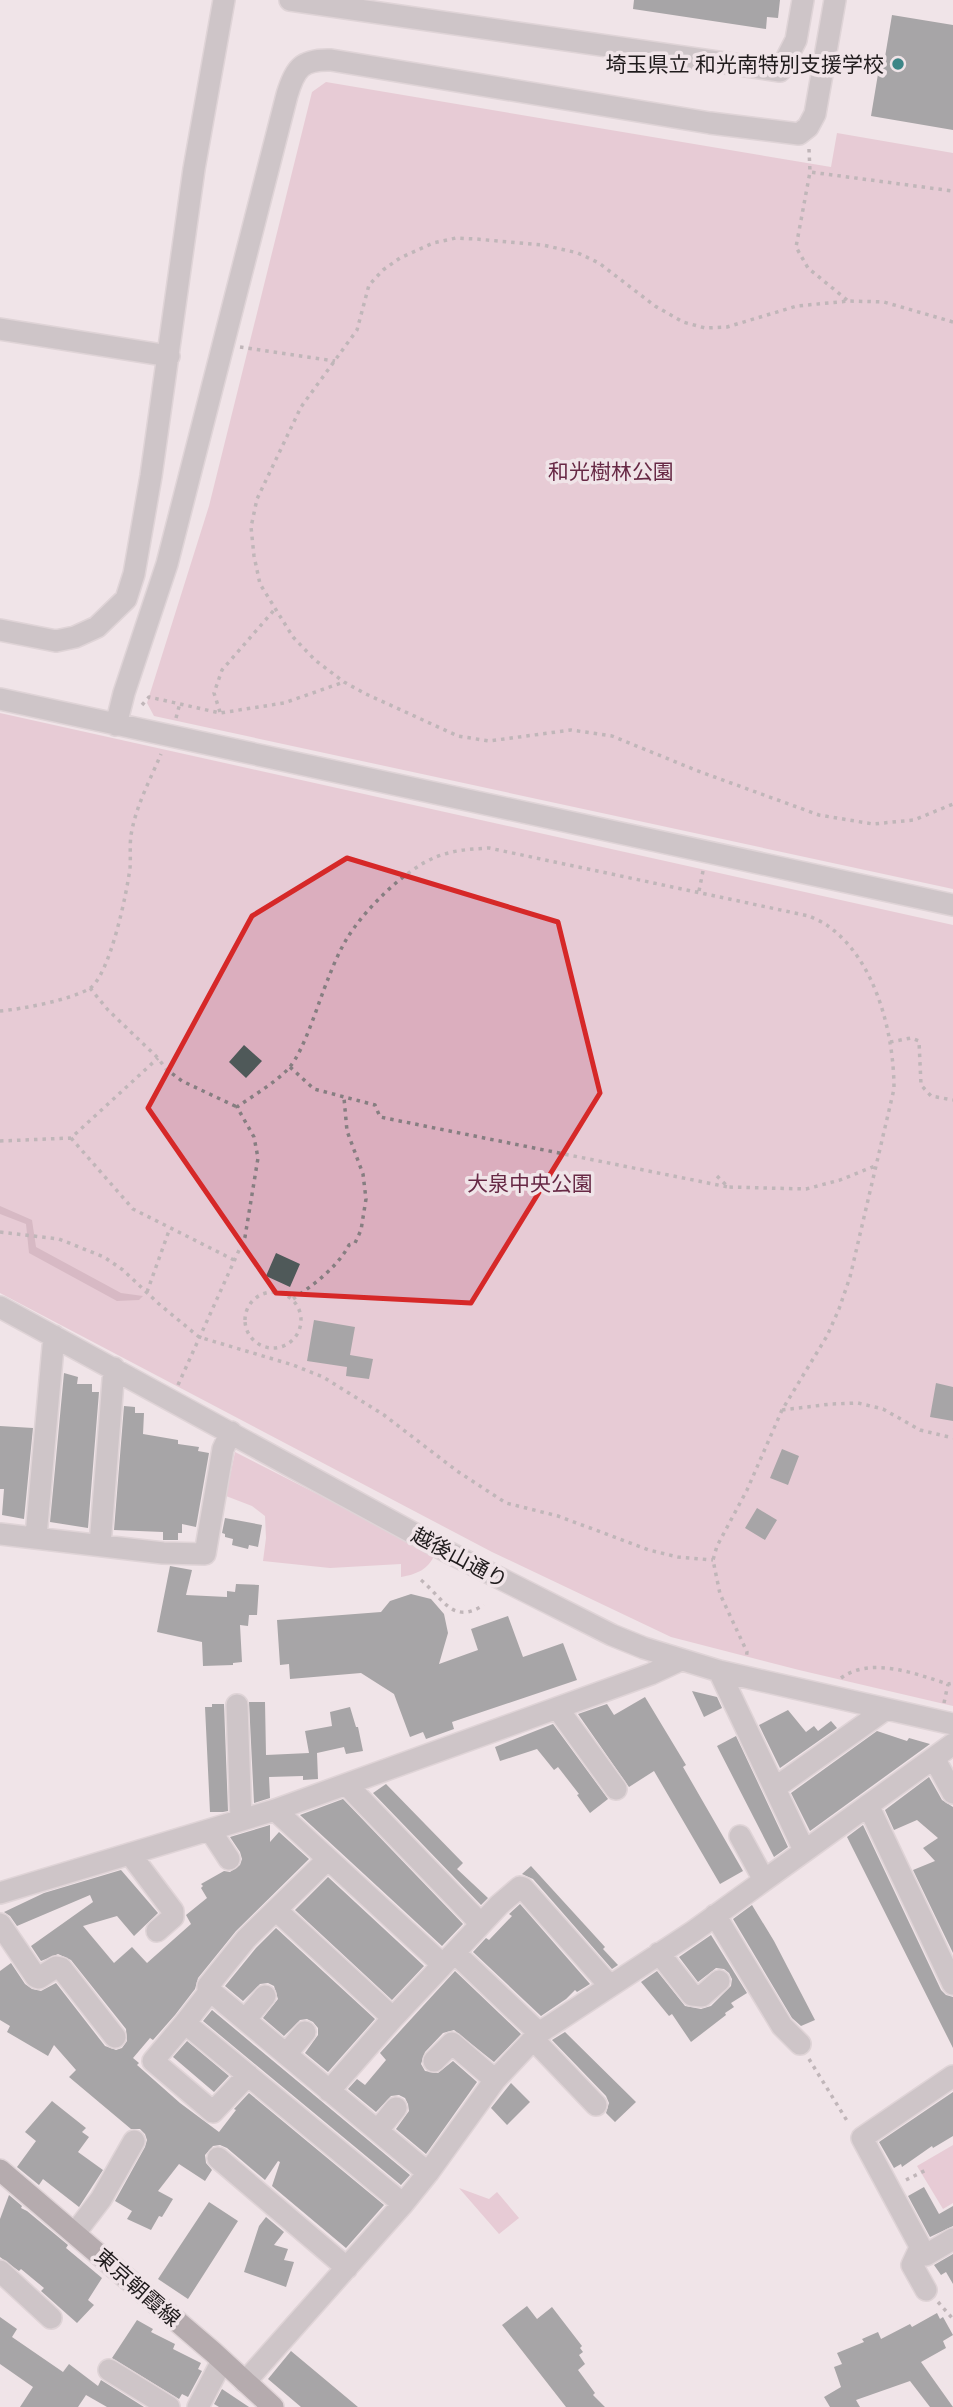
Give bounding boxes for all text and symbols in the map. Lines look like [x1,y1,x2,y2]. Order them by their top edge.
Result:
place label: 埼玉県立 和光南特別支援学校 [606,50,884,78]
marker: 埼玉県立 和光南特別支援学校 [890,56,906,72]
park label: 和光樹林公園 [548,457,674,485]
park label: 大泉中央公園 [467,1169,593,1197]
street label: 越後山通り [407,1520,513,1594]
street label: 東京朝霞線 [89,2242,187,2332]

